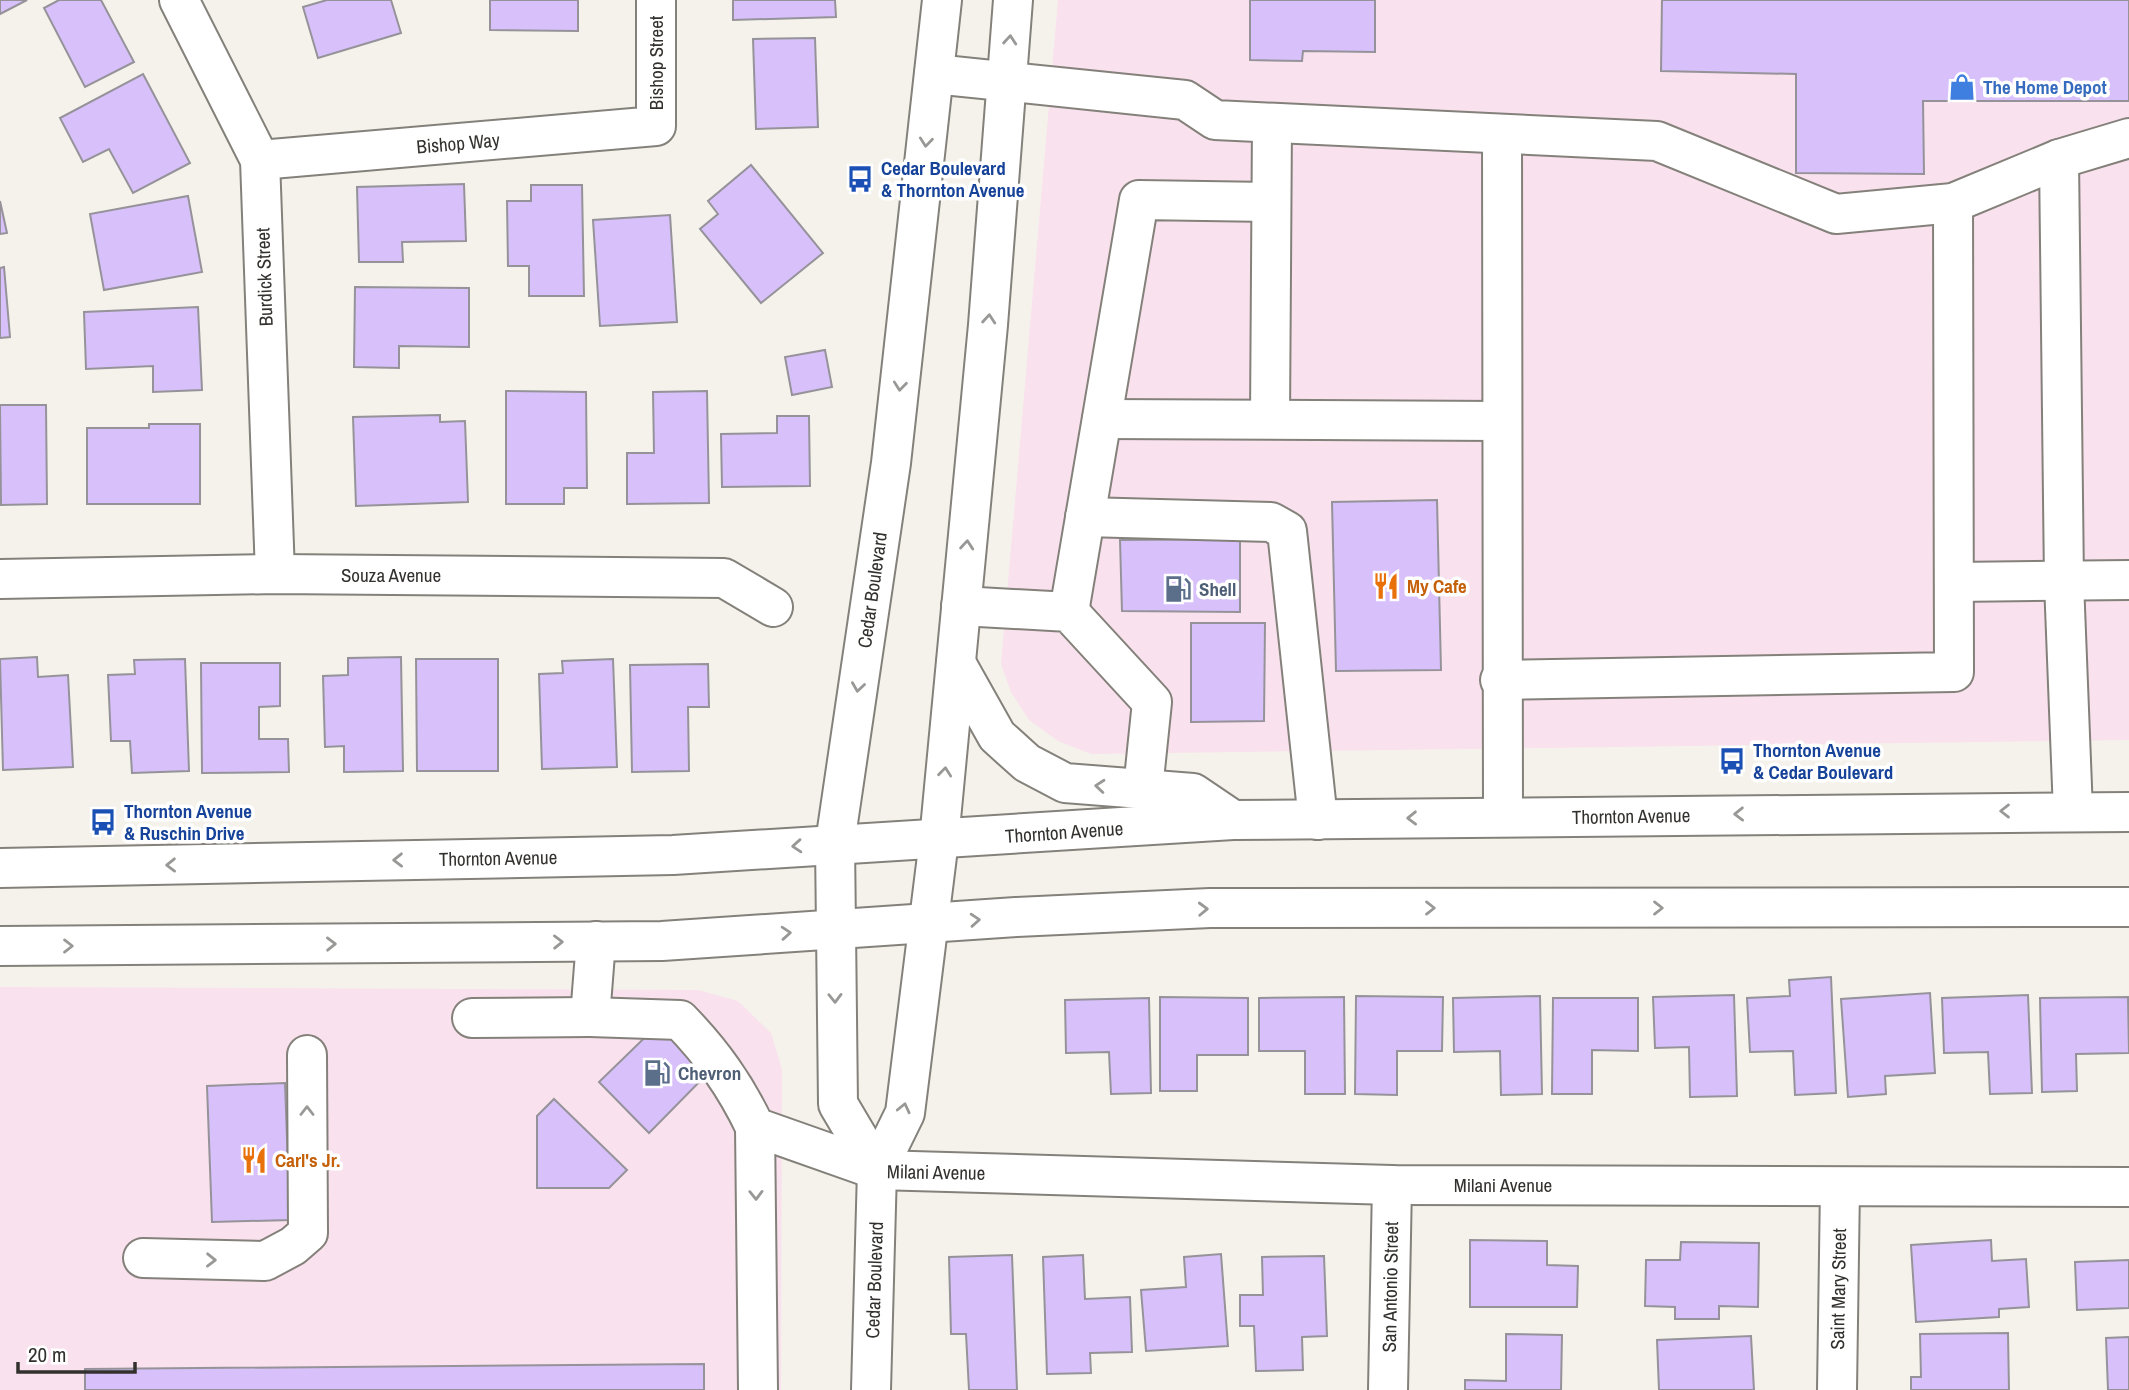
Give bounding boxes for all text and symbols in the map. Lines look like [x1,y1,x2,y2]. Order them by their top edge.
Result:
street label: Bishop Street [643,15,669,110]
one-way arrow [1002,34,1017,45]
shop icon: The Home Depot [1947,72,1977,102]
place label: The Home Depot [1983,74,2107,100]
street label: Bishop Way [415,126,501,160]
one-way arrow [919,136,934,147]
place label: Cedar Boulevard & Thornton Avenue [881,155,1025,203]
bus stop icon: Cedar Boulevard & Thornton Avenue [845,164,875,194]
street label: Burdick Street [249,227,279,327]
one-way arrow [981,313,996,324]
one-way arrow [892,380,907,392]
street label: Cedar Boulevard [851,530,893,650]
one-way arrow [959,540,974,551]
street label: Souza Avenue [341,562,441,588]
restaurant icon: My Cafe [1371,571,1401,601]
place label: My Cafe [1407,573,1467,599]
fuel station icon: Shell [1163,574,1193,604]
place label: Shell [1199,576,1236,602]
one-way arrow [851,681,866,693]
place label: Thornton Avenue & Cedar Boulevard [1753,737,1893,785]
bus stop icon: Thornton Avenue & Cedar Boulevard [1717,746,1747,776]
one-way arrow [937,766,952,777]
one-way arrow [1094,779,1105,794]
place label: Thornton Avenue & Ruschin Drive [124,798,252,846]
street label: Thornton Avenue [1572,802,1690,830]
one-way arrow [1999,803,2010,819]
bus stop icon: Thornton Avenue & Ruschin Drive [88,807,118,837]
one-way arrow [1733,807,1744,822]
one-way arrow [1406,810,1416,826]
street label: Thornton Avenue [1004,815,1124,849]
one-way arrow [791,838,802,853]
street label: Thornton Avenue [439,844,557,872]
one-way arrow [393,852,403,868]
one-way arrow [165,857,176,872]
one-way arrow [1425,900,1436,916]
one-way arrow [1653,900,1663,916]
one-way arrow [1197,901,1208,916]
one-way arrow [970,913,981,928]
one-way arrow [780,926,791,941]
one-way arrow [553,934,564,949]
one-way arrow [326,936,337,952]
one-way arrow [63,938,74,954]
one-way arrow [828,993,843,1004]
fuel station icon: Chevron [642,1058,672,1088]
place label: Chevron [678,1060,741,1086]
one-way arrow [896,1103,910,1115]
one-way arrow [299,1106,315,1116]
restaurant icon: Carl's Jr. [239,1145,269,1175]
place label: Carl's Jr. [275,1147,340,1173]
street label: Milani Avenue [887,1158,985,1186]
street label: Milani Avenue [1454,1172,1552,1198]
one-way arrow [748,1190,764,1201]
street label: Cedar Boulevard [859,1221,889,1339]
street label: San Antonio Street [1376,1221,1404,1353]
street label: Saint Mary Street [1824,1228,1852,1350]
one-way arrow [206,1252,217,1268]
scale bar [18,1330,135,1374]
text: 20 m [28,1340,66,1369]

